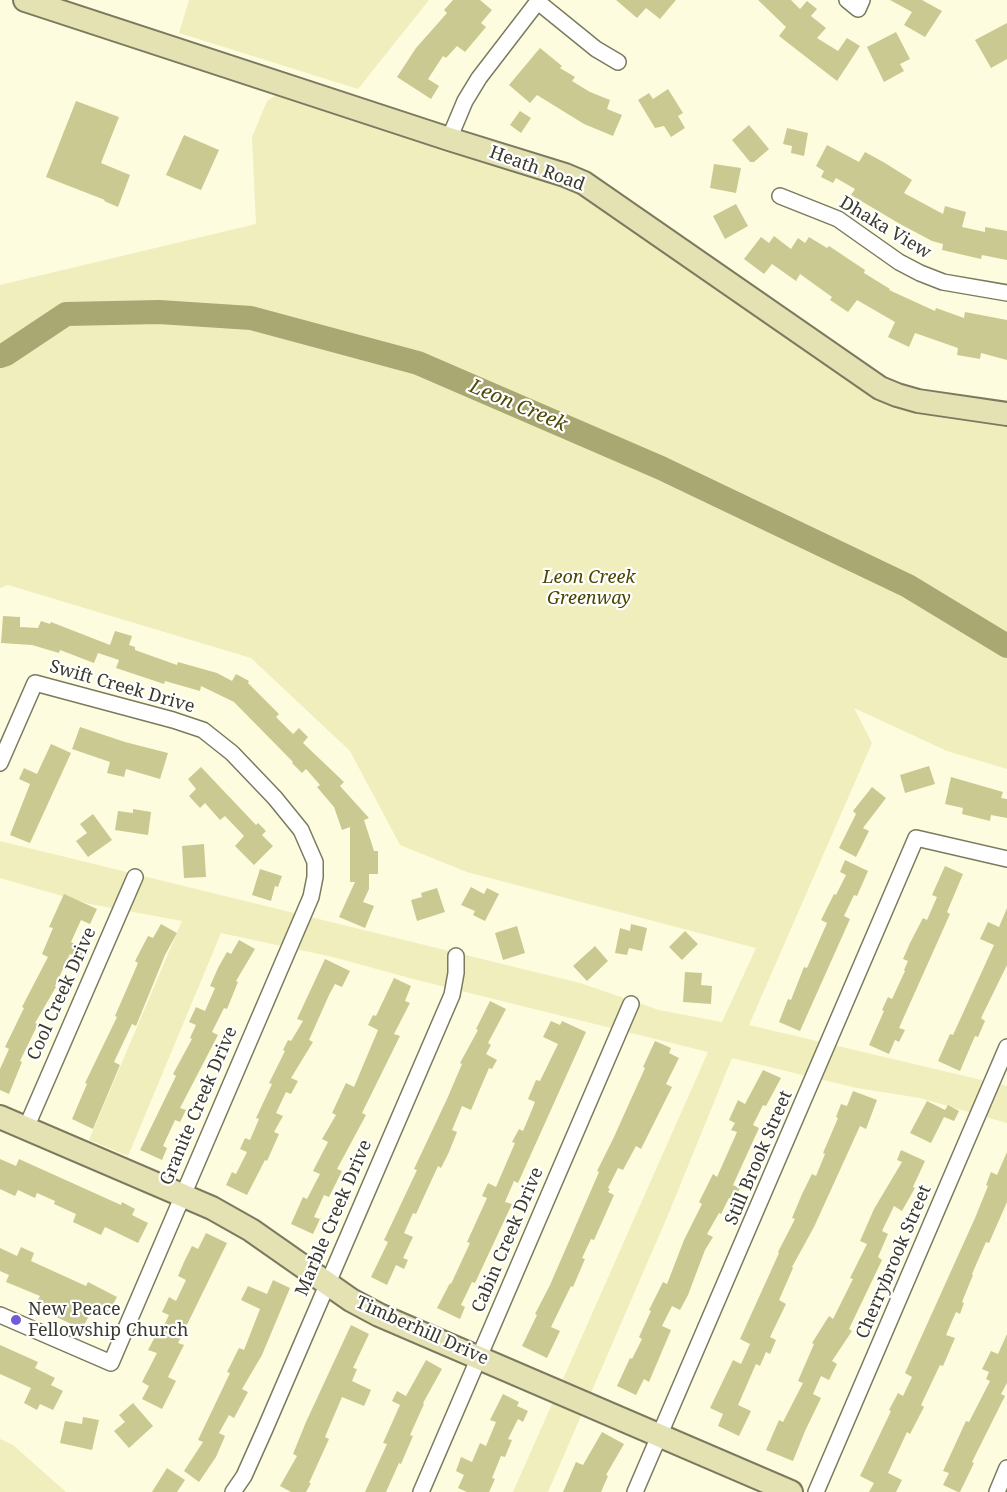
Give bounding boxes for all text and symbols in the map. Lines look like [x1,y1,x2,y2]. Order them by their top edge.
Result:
street label: Heath Road [486,142,588,196]
street label: Dhaka View [835,192,935,264]
water label: Leon Creek [466,375,570,437]
park label: Leon Creek Greenway [542,567,636,610]
street label: Swift Creek Drive [47,656,197,718]
street label: Cool Creek Drive [23,924,101,1064]
street label: Granite Creek Drive [156,1023,242,1189]
street label: Still Brook Street [721,1087,797,1229]
street label: Marble Creek Drive [291,1137,377,1299]
street label: Cabin Creek Drive [468,1164,548,1316]
street label: Cherrybrook Street [852,1182,936,1342]
street label: Timberhill Drive [352,1292,492,1370]
place label: New Peace Fellowship Church [28,1299,188,1342]
marker: New Peace Fellowship Church [9,1313,23,1327]

